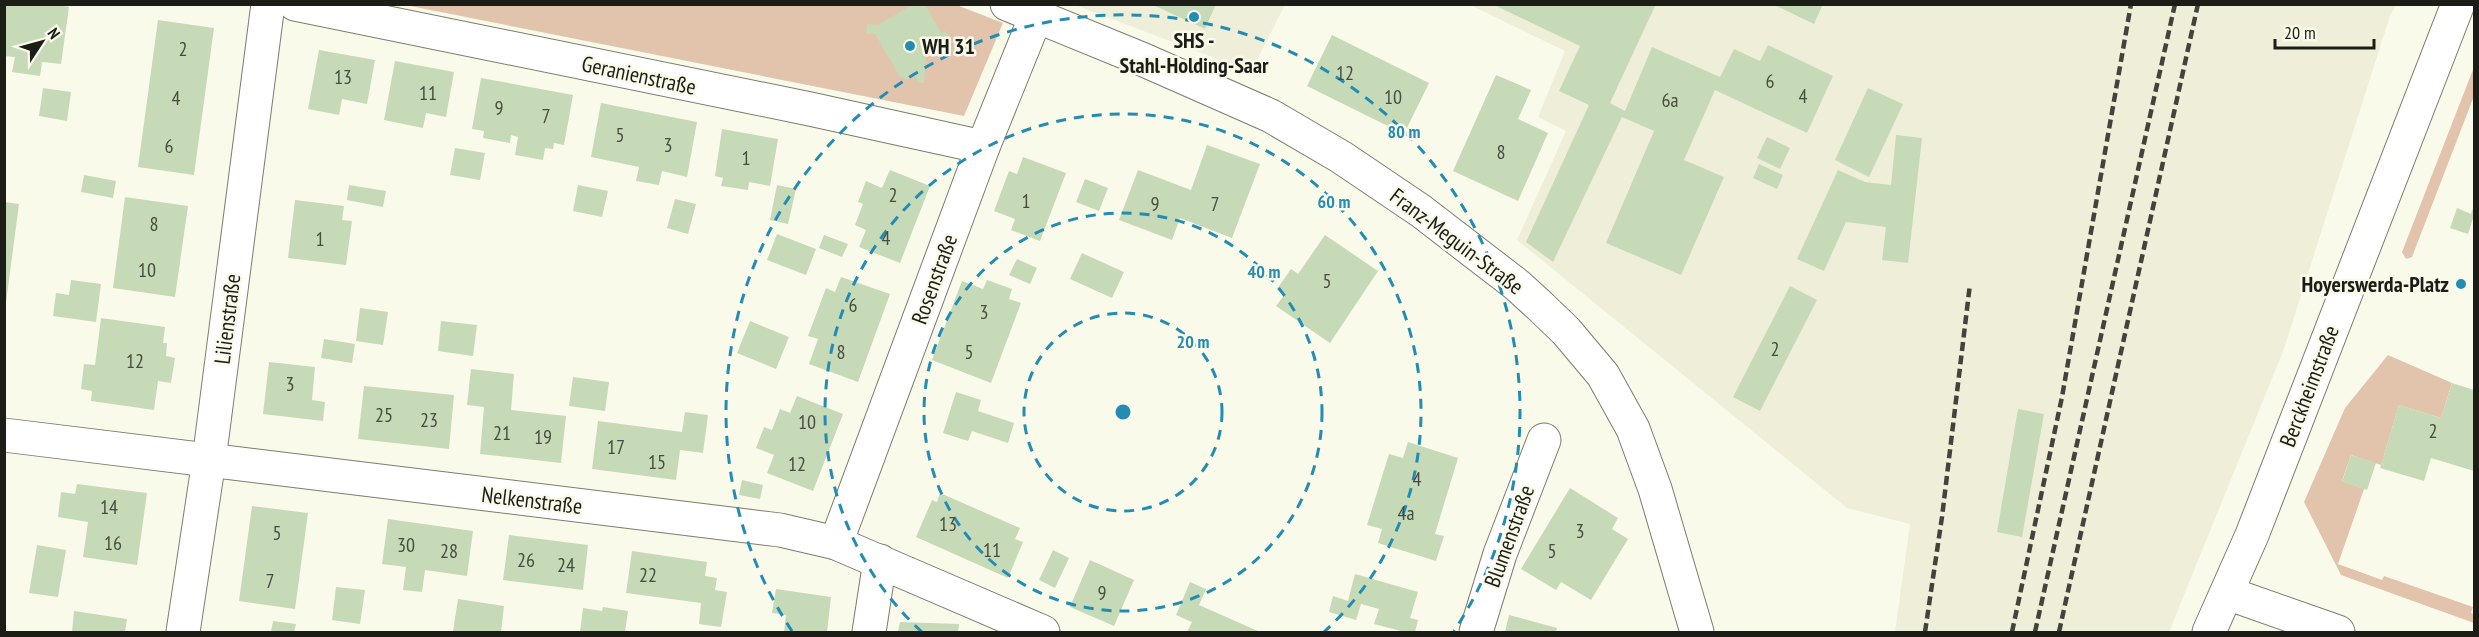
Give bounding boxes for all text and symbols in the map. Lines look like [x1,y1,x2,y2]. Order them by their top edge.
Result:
marker: SHS - Stahl-Holding-Saar [1187,10,1201,24]
north arrow [12,12,72,72]
scale bar [2275,12,2374,50]
text: 20 m [2284,21,2316,44]
text: N [44,24,65,43]
place label: SHS - Stahl-Holding-Saar [1120,26,1269,79]
place label: WH 31 [921,32,975,60]
house number: 2 [179,36,188,62]
marker: WH 31 [903,39,917,53]
street label: Geranienstraße [579,49,699,101]
house number: 12 [1336,60,1354,86]
house number: 13 [334,64,352,90]
house number: 6 [1766,68,1775,94]
house number: 11 [419,80,437,106]
house number: 4 [1799,83,1808,109]
house number: 10 [1384,84,1402,110]
house number: 4 [172,85,181,111]
house number: 6a [1662,87,1679,113]
house number: 9 [495,95,504,121]
house number: 7 [542,103,551,129]
text: 80 m [1388,120,1420,143]
house number: 5 [616,122,625,148]
house number: 3 [664,132,673,158]
house number: 6 [165,133,174,159]
house number: 8 [1497,139,1506,165]
house number: 1 [742,145,751,171]
house number: 2 [889,182,898,208]
street label: Franz-Meguin-Straße [1385,182,1529,300]
house number: 1 [1022,188,1031,214]
text: 60 m [1318,190,1350,213]
house number: 9 [1151,191,1160,217]
house number: 7 [1211,191,1220,217]
house number: 8 [150,211,159,237]
house number: 4 [882,225,891,251]
house number: 1 [316,226,325,252]
street label: Rosenstraße [905,230,963,328]
house number: 10 [138,257,156,283]
text: 40 m [1248,260,1280,283]
house number: 5 [1323,268,1332,294]
place label: Hoyerswerda-Platz [2302,270,2449,298]
street label: Lilienstraße [208,272,246,366]
marker: Hoyerswerda-Platz [2454,277,2468,291]
house number: 6 [849,292,858,318]
house number: 3 [980,299,989,325]
street label: Berckheimstraße [2273,321,2345,451]
text: 20 m [1177,330,1209,353]
house number: 2 [1771,336,1780,362]
house number: 8 [837,339,846,365]
house number: 5 [965,339,974,365]
house number: 12 [126,348,144,374]
house number: 3 [286,371,295,397]
house number: 25 [375,402,393,428]
centre of rings [1113,402,1133,422]
house number: 23 [420,407,438,433]
house number: 10 [798,409,816,435]
house number: 2 [2429,418,2438,444]
house number: 21 [493,420,511,446]
house number: 19 [534,424,552,450]
house number: 17 [607,434,625,460]
house number: 15 [648,449,666,475]
house number: 12 [788,451,806,477]
house number: 4 [1413,466,1422,492]
street label: Nelkenstraße [480,480,584,520]
street label: Blumenstraße [1478,481,1540,591]
house number: 14 [100,494,118,520]
house number: 4a [1398,500,1415,526]
house number: 13 [939,511,957,537]
house number: 3 [1576,518,1585,544]
house number: 5 [273,520,282,546]
house number: 16 [104,530,122,556]
house number: 30 [397,532,415,558]
house number: 11 [983,537,1001,563]
house number: 28 [440,538,458,564]
house number: 5 [1548,538,1557,564]
house number: 26 [517,547,535,573]
house number: 24 [557,552,575,578]
house number: 22 [639,562,657,588]
house number: 7 [266,568,275,594]
house number: 9 [1098,580,1107,606]

